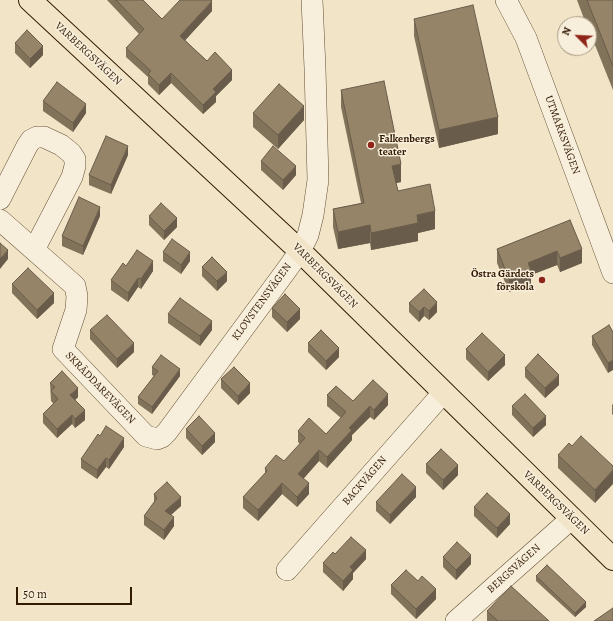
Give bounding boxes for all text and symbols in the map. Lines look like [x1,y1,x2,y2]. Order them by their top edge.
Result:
north arrow [557,16,597,56]
street label: VARBERGSVÄGEN [52,20,124,88]
text: N [558,25,575,38]
street label: UTMARKSVÄGEN [542,94,582,176]
place label: Falkenbergs teater [379,132,435,158]
marker: Falkenbergs teater [366,140,376,150]
street label: VARBERGSVÄGEN [290,241,360,311]
street label: KLOVSTENSVÄGEN [229,261,295,343]
place label: Östra Gärdets förskola [471,267,534,293]
marker: Östra Gärdets förskola [537,275,547,285]
street label: SKRÄDDAREVÄGEN [62,349,138,427]
street label: BACKVÄGEN [340,454,390,508]
street label: VARBERGSVÄGEN [520,468,592,538]
street label: BERGSVÄGEN [485,542,543,596]
scale bar [18,579,134,605]
text: 50 m [23,586,47,602]

